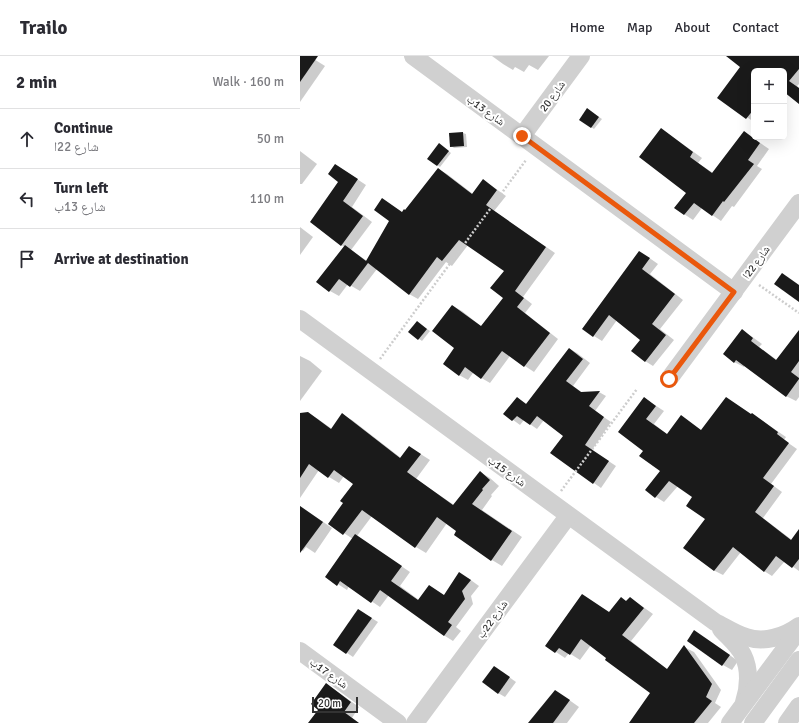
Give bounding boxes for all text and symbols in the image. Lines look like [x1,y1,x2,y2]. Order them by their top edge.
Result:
text: Trailo [20,16,67,40]
text: Home [570,19,605,36]
text: Map [627,19,652,36]
text: About [674,19,710,36]
text: Contact [732,19,779,36]
map controls [751,68,787,140]
button: + [751,68,787,104]
text: 2 min [16,72,57,93]
text: Walk · 160 m [213,74,284,90]
street label: شارع 20 [537,78,568,114]
street label: شارع 13ب [464,92,507,129]
button: − [751,104,787,140]
text: Continue [54,119,113,137]
route end [513,127,531,145]
icon: ahead [16,128,38,150]
text: 50 m [257,131,284,147]
text: شارع 22ا [54,139,99,155]
text: Turn left [54,179,108,197]
icon: left [16,188,38,210]
text: 110 m [250,191,284,207]
text: شارع 13ب [54,199,106,215]
street label: شارع 22ا [740,243,773,281]
icon: arrive [16,248,38,270]
text: Arrive at destination [54,250,189,268]
route start [660,370,678,388]
street label: شارع 15ب [485,453,528,490]
street label: شارع 22ب [474,598,511,641]
street label: شارع 17ب [307,655,350,692]
scale bar [312,695,358,714]
text: 20 m [318,697,341,710]

